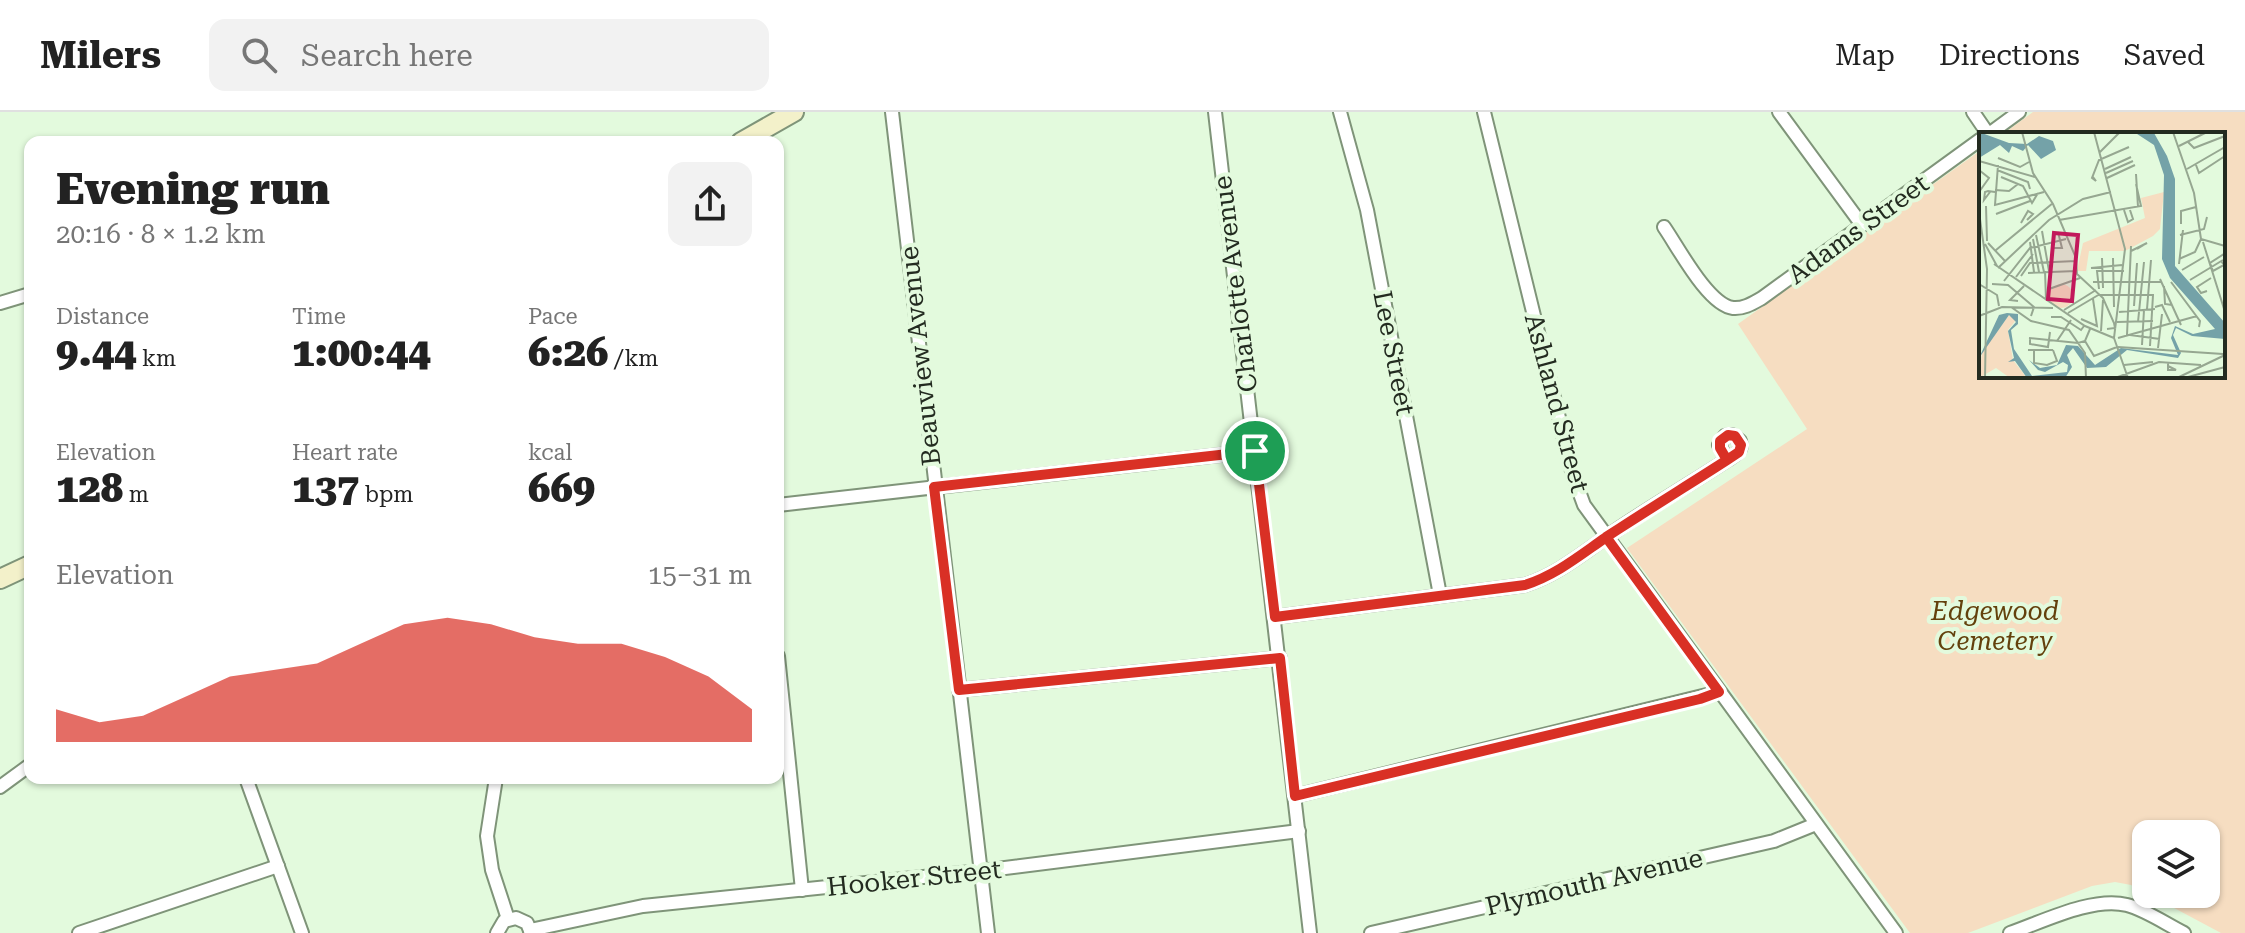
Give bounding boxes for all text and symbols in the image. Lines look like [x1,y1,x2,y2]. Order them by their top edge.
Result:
search box [209,19,769,91]
text: Milers [40,33,161,77]
icon: search [237,33,281,77]
text: Search here [301,38,473,73]
text: Map [1835,39,1895,72]
text: Directions [1939,39,2080,72]
text: Saved [2124,39,2205,72]
inset map [1979,132,2225,378]
button: share [668,162,752,246]
text: Evening run [56,163,330,215]
street label: Adams Street [1782,168,1934,290]
street label: Charlotte Avenue [1207,174,1263,394]
text: 20:16 · 8 × 1.2 km [56,219,266,249]
street label: Beauview Avenue [894,245,946,467]
street label: Lee Street [1367,288,1421,418]
text: Distance [56,304,149,329]
text: Time [292,304,346,329]
text: Pace [528,304,578,329]
street label: Ashland Street [1519,310,1595,496]
text: 9.44 [56,329,137,376]
text: 1:00:44 [292,329,431,376]
text: 6:26 [528,329,608,376]
text: km [137,346,176,371]
text: /km [608,346,658,371]
pin [1221,417,1289,485]
icon: arrive [1233,429,1277,473]
text: Elevation [56,440,156,465]
text: Heart rate [292,440,398,465]
text: kcal [528,440,572,465]
text: 128 [56,465,123,512]
text: 137 [292,465,359,512]
text: 669 [528,465,595,512]
text: m [123,482,149,507]
text: bpm [359,482,413,507]
text: Elevation [56,560,174,590]
text: 15–31 m [648,560,752,590]
park label: Edgewood Cemetery [1930,596,2059,656]
map controls [2132,820,2220,908]
button: layers [2132,820,2220,908]
street label: Plymouth Avenue [1482,842,1706,922]
street label: Hooker Street [825,854,1003,902]

